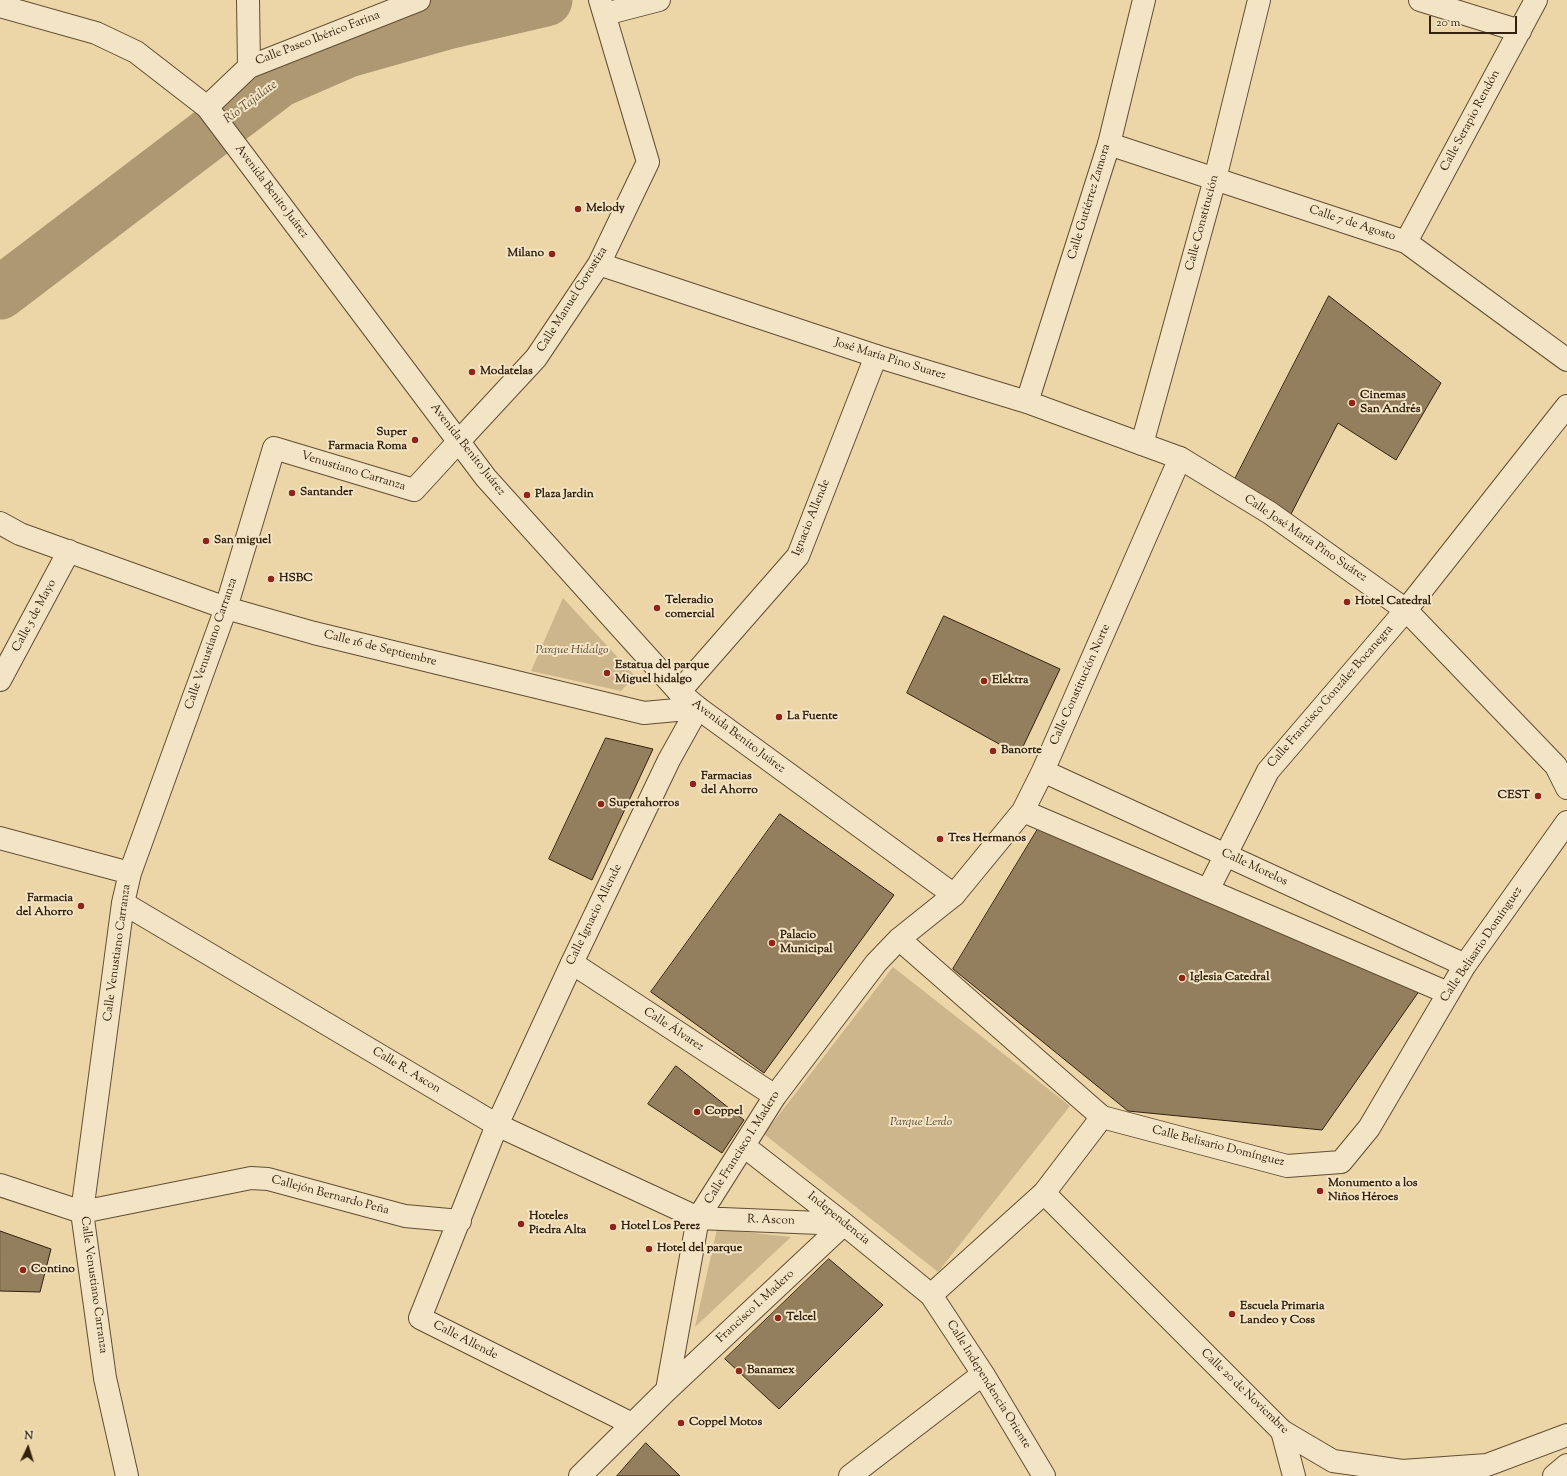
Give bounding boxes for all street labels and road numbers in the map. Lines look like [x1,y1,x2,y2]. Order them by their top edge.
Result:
street label: Calle Paseo Ibérico Farina [254,9,382,69]
street label: Calle Serapio Rendón [1438,68,1504,174]
street label: Avenida Benito Juárez [231,142,311,242]
street label: Calle Gutiérrez Zamora [1066,143,1114,261]
street label: Calle Constitución [1183,174,1223,272]
street label: Calle 7 de Agosto [1307,203,1397,245]
street label: Calle Manuel Gorostiza [535,245,611,355]
street label: José María Pino Suarez [833,336,947,384]
street label: Avenida Benito Juárez [427,401,507,499]
street label: Venustiano Carranza [299,449,407,495]
street label: Ignacio Allende [790,478,834,558]
street label: Calle José María Pino Suárez [1241,492,1369,586]
street label: Calle Venustiano Carranza [183,576,241,712]
street label: Calle 5 de Mayo [10,577,60,655]
street label: Calle Constitución Norte [1048,622,1114,748]
street label: Calle Francisco González Bocanegra [1265,623,1397,771]
street label: Calle 16 de Septiembre [322,628,438,670]
street label: Avenida Benito Juárez [688,697,788,777]
street label: Calle Morelos [1218,846,1290,890]
street label: Calle Ignacio Allende [564,862,626,968]
street label: Calle Venustiano Carranza [101,884,135,1022]
street label: Calle Belisario Domínguez [1438,885,1526,1005]
street label: Calle Álvarez [640,1005,706,1055]
street label: Calle R. Ascon [369,1045,443,1097]
street label: Calle Francisco I. Madero [702,1089,784,1207]
street label: Calle Belisario Domínguez [1150,1124,1286,1170]
street label: Callejón Bernardo Peña [269,1173,391,1219]
street label: Independencia [804,1190,872,1248]
street label: R. Ascon [747,1213,795,1229]
street label: Calle Venustiano Carranza [76,1216,110,1354]
street label: Francisco I. Madero [714,1267,798,1347]
street label: Calle Allende [430,1318,500,1364]
street label: Calle Independencia Oriente [943,1318,1033,1452]
street label: Calle 20 de Noviembre [1197,1346,1291,1438]

